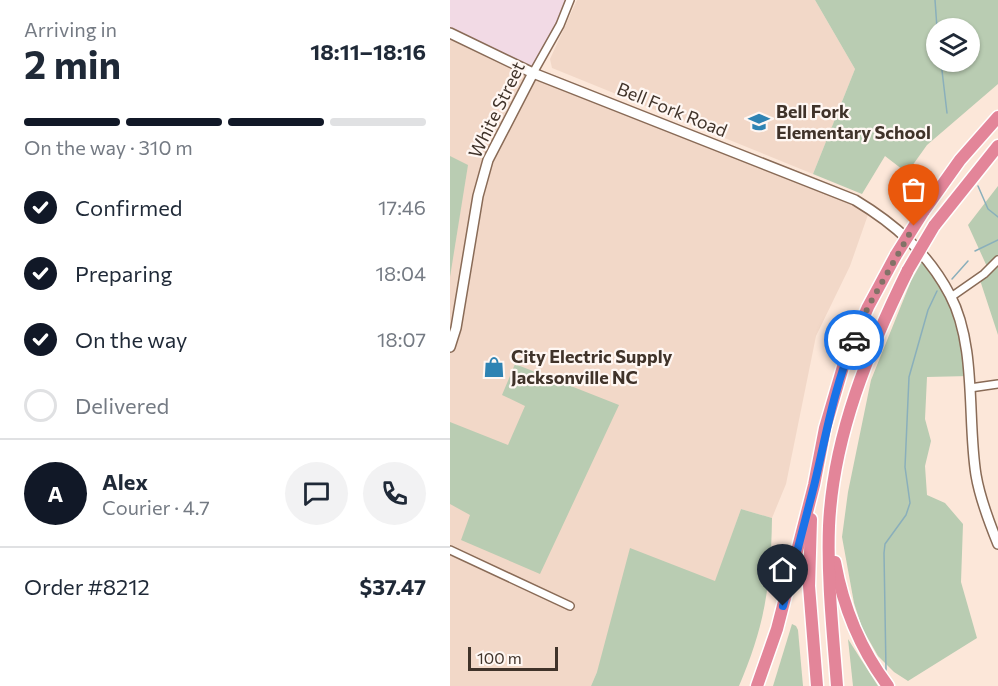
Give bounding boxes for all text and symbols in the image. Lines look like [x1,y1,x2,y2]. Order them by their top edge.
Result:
text: Arriving in [24,17,117,41]
map controls [926,18,980,72]
button: layers [926,18,980,72]
text: 18:11–18:16 [310,38,426,65]
text: 2 min [24,39,121,87]
street label: White Street [463,58,529,161]
street label: Bell Fork Road [614,77,731,141]
place label: Bell Fork Elementary School [776,100,931,143]
school or university icon: Bell Fork Elementary School [747,110,771,134]
text: On the way · 310 m [24,135,193,159]
pin [888,164,939,226]
icon: bag [897,173,930,206]
icon: check [24,191,57,224]
text: Confirmed [75,194,182,221]
text: 17:46 [378,195,426,219]
icon: check [24,257,57,290]
text: Preparing [75,260,172,287]
text: 18:04 [376,261,426,285]
courier [824,310,884,370]
icon: check [24,323,57,356]
icon: car [838,324,871,357]
text: On the way [75,326,187,353]
text: 18:07 [377,327,426,351]
place label: City Electric Supply Jacksonville NC [511,345,673,388]
shop icon: City Electric Supply Jacksonville NC [482,355,506,379]
text: Delivered [75,392,169,419]
button: chat [285,462,348,525]
button: phone [363,462,426,525]
text: Alex [102,468,148,495]
text: A [48,480,63,507]
text: Courier · 4.7 [102,495,210,519]
pin [757,544,808,606]
icon: home [766,553,799,586]
text: Order #8212 [24,573,150,600]
text: $37.47 [360,573,426,600]
scale bar [468,644,558,672]
text: 100 m [477,648,522,667]

